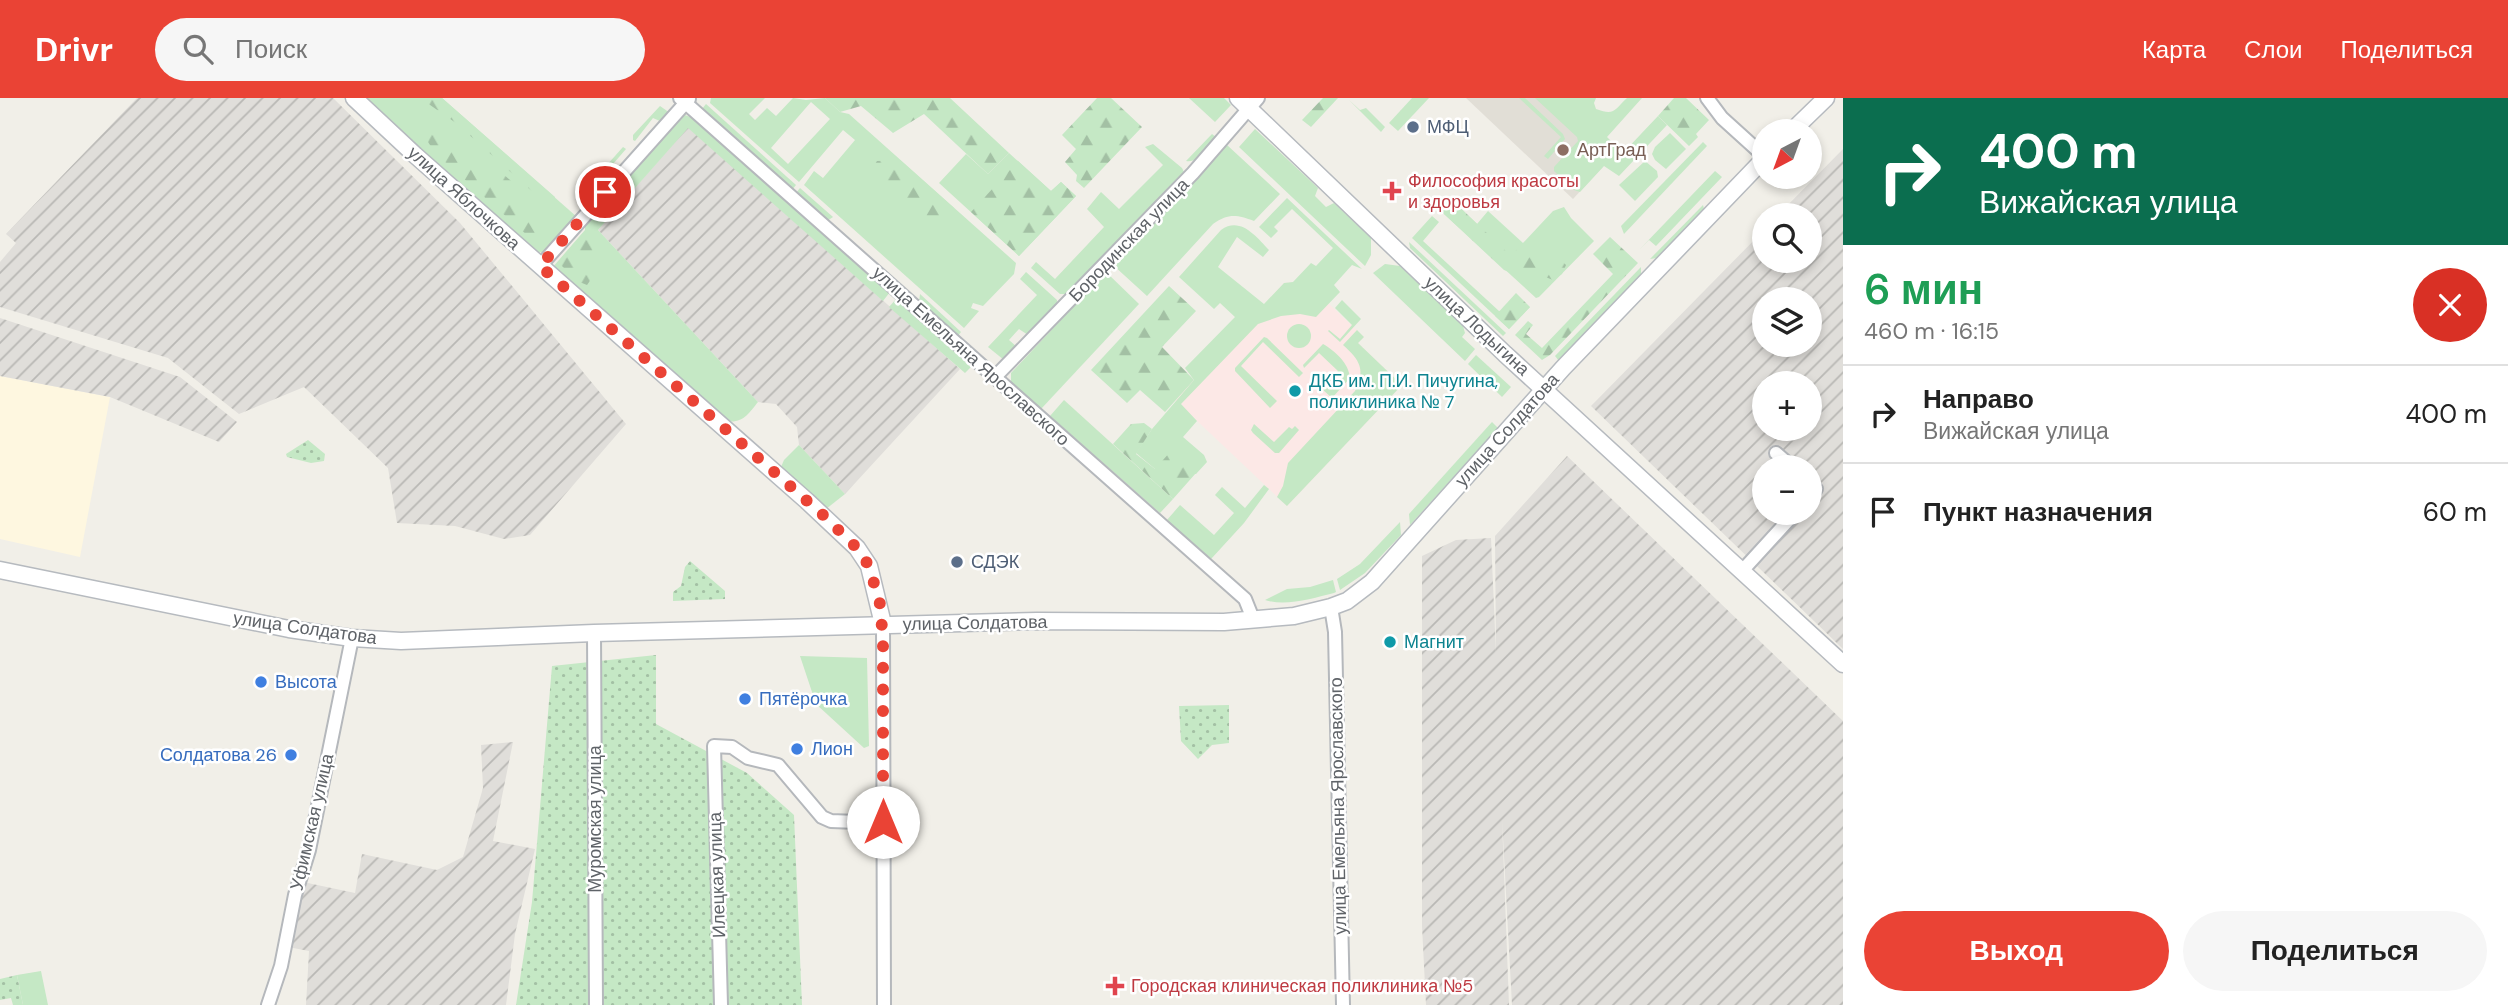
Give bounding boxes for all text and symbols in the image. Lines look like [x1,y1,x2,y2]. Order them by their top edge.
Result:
search box [155,18,645,81]
text: Drivr [35,28,113,71]
icon: search [179,30,217,68]
text: Поиск [235,32,307,66]
text: Карта [2142,34,2206,65]
text: Слои [2244,34,2302,65]
text: Поделиться [2340,34,2473,65]
place label: МФЦ [1427,115,1469,139]
marker: МФЦ [1405,119,1421,135]
north arrow [1752,119,1822,189]
map controls [1752,119,1822,525]
text: 400 m [1979,119,2137,183]
icon: right [1864,126,1955,217]
place label: АртГрад [1577,138,1647,162]
street label: улица Яблочкова [402,141,526,256]
marker: АртГрад [1555,142,1571,158]
pin [575,162,635,222]
place label: Философия красоты и здоровья [1408,169,1579,214]
street label: Бородинская улица [1064,172,1195,307]
icon: arrive [586,173,624,211]
marker: Философия красоты и здоровья [1382,181,1402,201]
text: Вижайская улица [1979,181,2238,223]
button: search [1752,203,1822,273]
street label: улица Емельяна Ярославского [867,261,1075,451]
text: 6 мин [1864,262,1983,317]
button: close [2413,268,2487,342]
street label: улица Лодыгина [1419,271,1536,382]
button: layers [1752,287,1822,357]
text: 460 m · 16:15 [1864,316,1999,346]
street label: улица Солдатова [1450,367,1565,492]
place label: ДКБ им. П.И. Пичугина, поликлиника № 7 [1309,369,1498,414]
button: + [1752,371,1822,441]
text: Направо [1923,382,2034,416]
marker: ДКБ им. П.И. Пичугина, поликлиника № 7 [1287,383,1303,399]
icon: right [1864,395,1902,433]
text: 400 m [2406,397,2487,431]
text: Вижайская улица [1923,416,2109,446]
button: − [1752,455,1822,525]
icon: arrive [1864,493,1902,531]
text: Пункт назначения [1923,495,2153,529]
text: 60 m [2423,495,2487,529]
place label: СДЭК [971,550,1020,574]
marker: СДЭК [949,554,965,570]
street label: улица Солдатова [232,606,379,650]
street label: улица Солдатова [902,610,1049,636]
place label: Магнит [1404,630,1464,654]
marker: Магнит [1382,634,1398,650]
place label: Высота [275,670,338,694]
marker: Высота [253,674,269,690]
street label: улица Емельяна Ярославского [1324,677,1352,935]
place label: Пятёрочка [759,687,848,711]
marker: Пятёрочка [737,691,753,707]
place label: Лион [811,737,853,761]
marker: Лион [789,741,805,757]
place label: Солдатова 26 [160,743,277,767]
street label: Муромская улица [583,744,607,893]
marker: Солдатова 26 [283,747,299,763]
street label: Уфимская улица [285,750,340,893]
position arrow [846,785,920,859]
street label: Илецкая улица [703,811,731,938]
button: Выход [1864,911,2169,991]
button: Поделиться [2183,911,2487,991]
place label: Городская клиническая поликлиника №5 [1131,974,1473,998]
marker: Городская клиническая поликлиника №5 [1105,976,1125,996]

